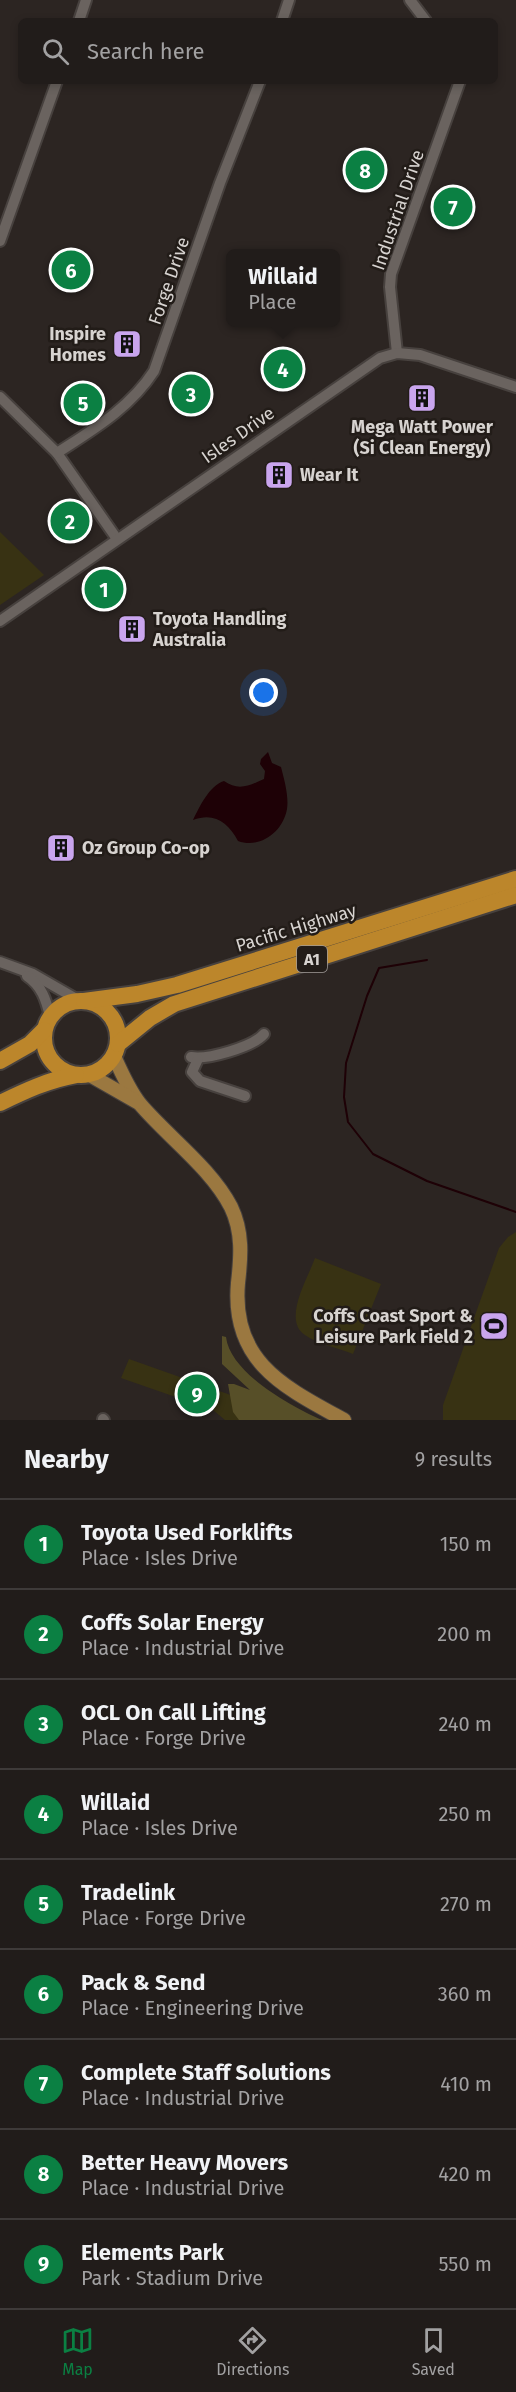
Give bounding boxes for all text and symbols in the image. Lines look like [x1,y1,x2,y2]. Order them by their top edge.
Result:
search box [18,18,498,84]
icon: search [39,35,72,68]
text: Search here [87,38,205,65]
street label: Industrial Drive [367,147,429,273]
pin: 8 [346,148,385,192]
pin: 7 [434,184,472,230]
street label: Forge Drive [144,234,194,328]
pin: 6 [52,248,90,292]
popup [226,249,340,327]
text: Willaid [248,263,318,290]
text: Place [248,290,296,314]
place label: Inspire Homes [49,323,106,366]
building icon: Inspire Homes [111,328,143,360]
pin: 4 [264,346,302,392]
pin: 3 [172,372,210,416]
pin: 5 [64,380,103,426]
building icon: Mega Watt Power (Si Clean Energy) [406,382,438,414]
street label: Isles Drive [197,402,279,468]
place label: Mega Watt Power (Si Clean Energy) [351,416,494,459]
building icon: Wear It [263,459,295,491]
place label: Wear It [300,464,359,486]
pin: 2 [50,498,90,544]
pin: 1 [84,566,124,612]
place label: Toyota Handling Australia [152,608,286,651]
building icon: Toyota Handling Australia [116,613,148,645]
your location [249,678,278,707]
building icon: Oz Group Co-op [45,832,77,864]
place label: Oz Group Co-op [82,837,210,859]
street label: Pacific Highway [233,899,359,957]
road number: A1 [297,946,327,972]
place label: Coffs Coast Sport & Leisure Park Field 2 [313,1305,473,1348]
sports icon: Coffs Coast Sport & Leisure Park Field 2 [478,1310,510,1342]
pin: 9 [178,1372,216,1416]
text: Nearby [24,1444,109,1475]
text: 9 results [415,1447,492,1471]
text: Toyota Used Forklifts [81,1519,293,1546]
text: 1 [39,1532,48,1556]
text: 150 m [440,1532,492,1556]
text: Place · Isles Drive [81,1546,238,1570]
text: Coffs Solar Energy [81,1609,264,1636]
text: 2 [38,1622,49,1646]
text: 200 m [437,1622,492,1646]
text: Place · Industrial Drive [81,1636,284,1660]
text: OCL On Call Lifting [81,1699,266,1726]
text: 3 [38,1712,49,1736]
text: 240 m [438,1712,492,1736]
text: Place · Forge Drive [81,1726,246,1750]
text: Willaid [81,1789,150,1816]
text: 4 [38,1802,49,1826]
text: 250 m [438,1802,492,1826]
text: Place · Isles Drive [81,1816,238,1840]
text: Tradelink [81,1879,175,1906]
text: 5 [38,1892,49,1916]
text: 270 m [440,1892,492,1916]
text: Place · Forge Drive [81,1906,246,1930]
text: Pack & Send [81,1969,206,1996]
text: 6 [38,1982,49,2006]
text: 360 m [438,1982,492,2006]
text: Place · Engineering Drive [81,1996,304,2020]
text: Complete Staff Solutions [81,2059,331,2086]
text: 7 [39,2072,48,2096]
text: 410 m [440,2072,492,2096]
text: Place · Industrial Drive [81,2086,284,2110]
text: Better Heavy Movers [81,2149,288,2176]
text: 8 [38,2162,49,2186]
text: 420 m [438,2162,492,2186]
text: Place · Industrial Drive [81,2176,284,2200]
text: Elements Park [81,2239,224,2266]
text: 9 [38,2252,49,2276]
text: 550 m [438,2252,492,2276]
text: Park · Stadium Drive [81,2266,263,2290]
tab: Map [61,2324,94,2379]
tab: Directions [216,2324,290,2379]
tab: Saved [412,2324,455,2379]

